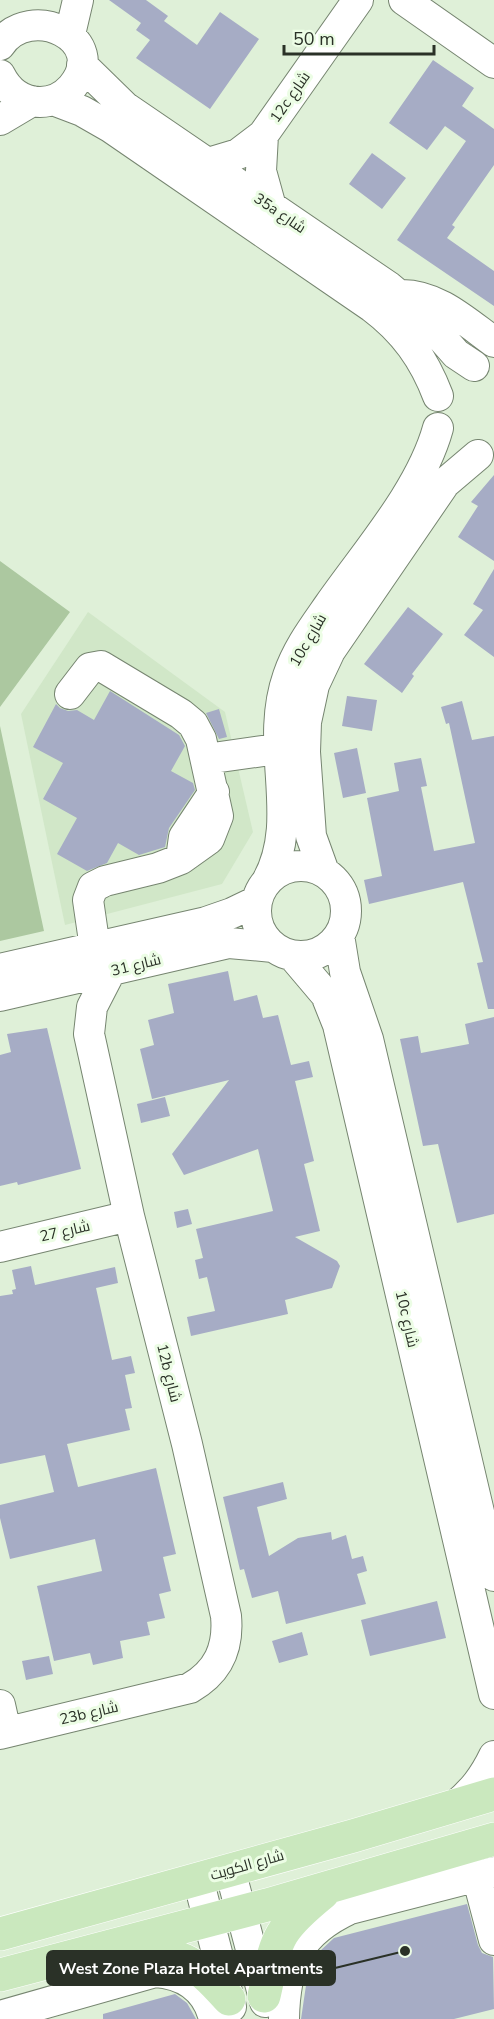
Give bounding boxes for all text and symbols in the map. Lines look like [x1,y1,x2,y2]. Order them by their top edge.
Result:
scale bar [284,18,434,56]
text: 50 m [293,27,335,51]
street label: 12c شارع [265,68,316,127]
street label: 35a شارع [249,188,310,239]
street label: 10c شارع [285,610,332,671]
street label: شارع 31 [109,949,163,982]
street label: شارع 27 [38,1216,92,1247]
street label: 10c شارع [390,1289,423,1350]
street label: 12b شارع [151,1342,186,1405]
street label: 23b شارع [58,1697,121,1730]
street label: شارع الكويت [208,1845,286,1886]
callout: West Zone Plaza Hotel Apartments [47,1951,335,1985]
text: West Zone Plaza Hotel Apartments [59,1958,323,1980]

